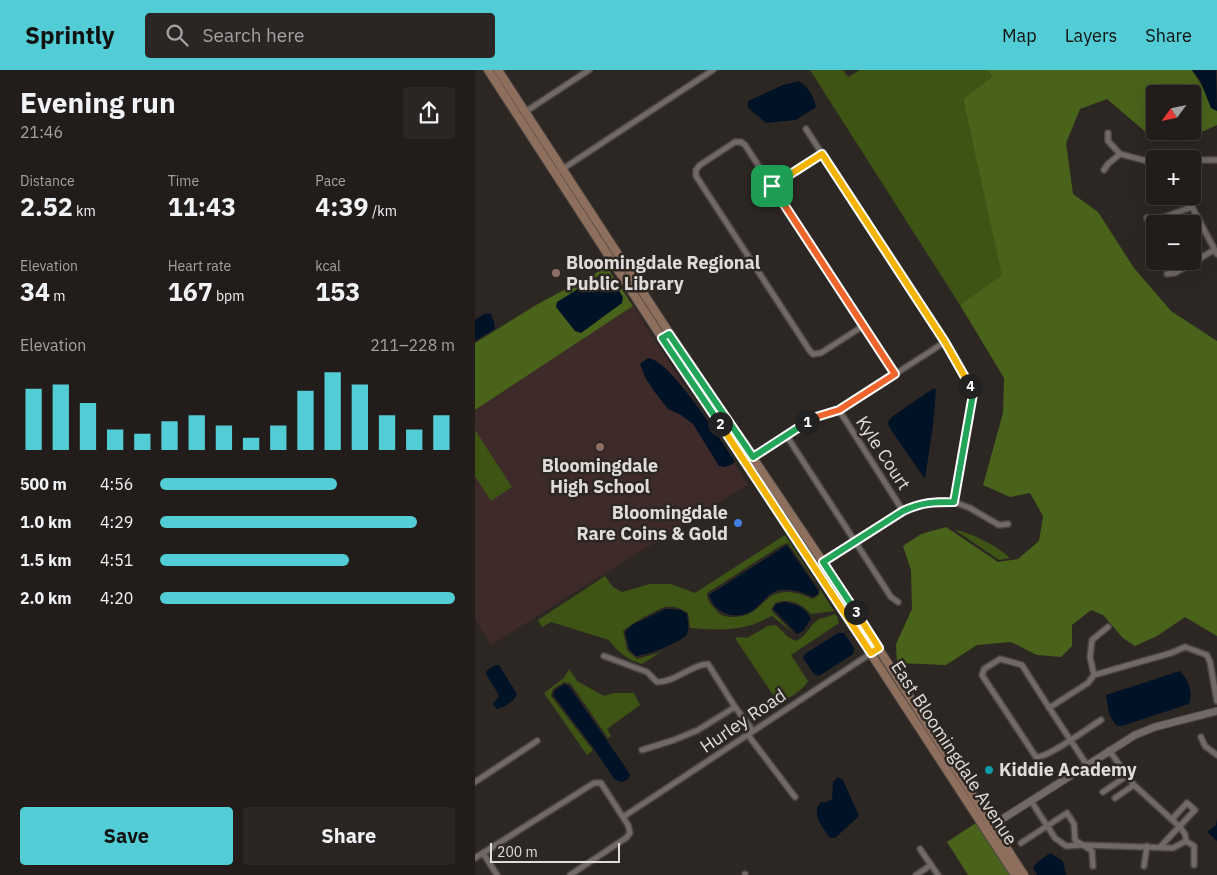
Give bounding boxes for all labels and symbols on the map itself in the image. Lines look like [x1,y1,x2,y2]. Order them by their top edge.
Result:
north arrow [1146,85,1201,140]
pin [751,165,793,207]
place label: Bloomingdale Regional Public Library [566,251,761,295]
marker: Bloomingdale Regional Public Library [550,267,562,279]
pin: 4 [957,374,983,398]
pin: 1 [795,410,819,434]
street label: Kyle Court [851,411,916,494]
pin: 2 [707,412,733,436]
marker: Bloomingdale High School [594,441,606,453]
place label: Bloomingdale High School [542,454,658,498]
place label: Bloomingdale Rare Coins & Gold [576,501,728,545]
marker: Bloomingdale Rare Coins & Gold [732,517,744,529]
pin: 3 [843,600,869,624]
street label: East Bloomingdale Avenue [886,656,1023,849]
street label: Hurley Road [695,683,790,758]
place label: Kiddie Academy [999,758,1137,781]
marker: Kiddie Academy [983,764,995,776]
scale bar [490,840,620,863]

